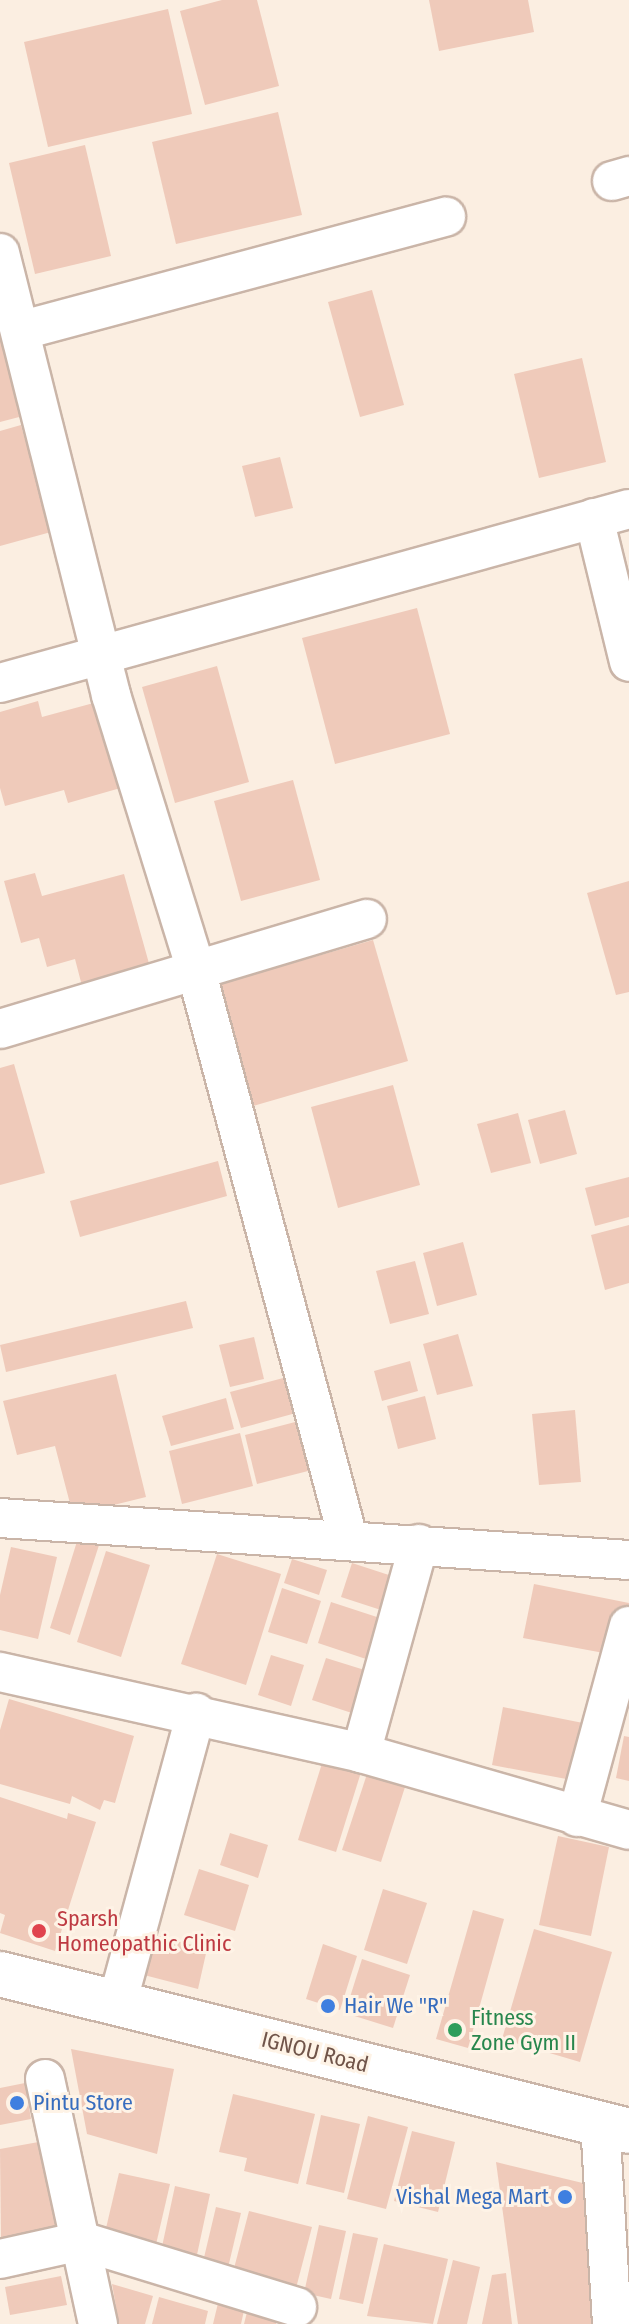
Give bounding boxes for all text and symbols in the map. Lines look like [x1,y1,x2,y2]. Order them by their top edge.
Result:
place label: Sparsh Homeopathic Clinic [57,1905,231,1956]
marker: Sparsh Homeopathic Clinic [28,1920,50,1942]
place label: Hair We "R" [344,1993,447,2019]
marker: Hair We "R" [319,1997,337,2015]
place label: Fitness Zone Gym II [471,2004,576,2056]
marker: Fitness Zone Gym II [446,2021,464,2039]
street label: IGNOU Road [259,2026,371,2078]
place label: Pintu Store [33,2090,133,2116]
marker: Pintu Store [8,2094,26,2112]
place label: Vishal Mega Mart [396,2184,549,2210]
marker: Vishal Mega Mart [556,2188,574,2206]

